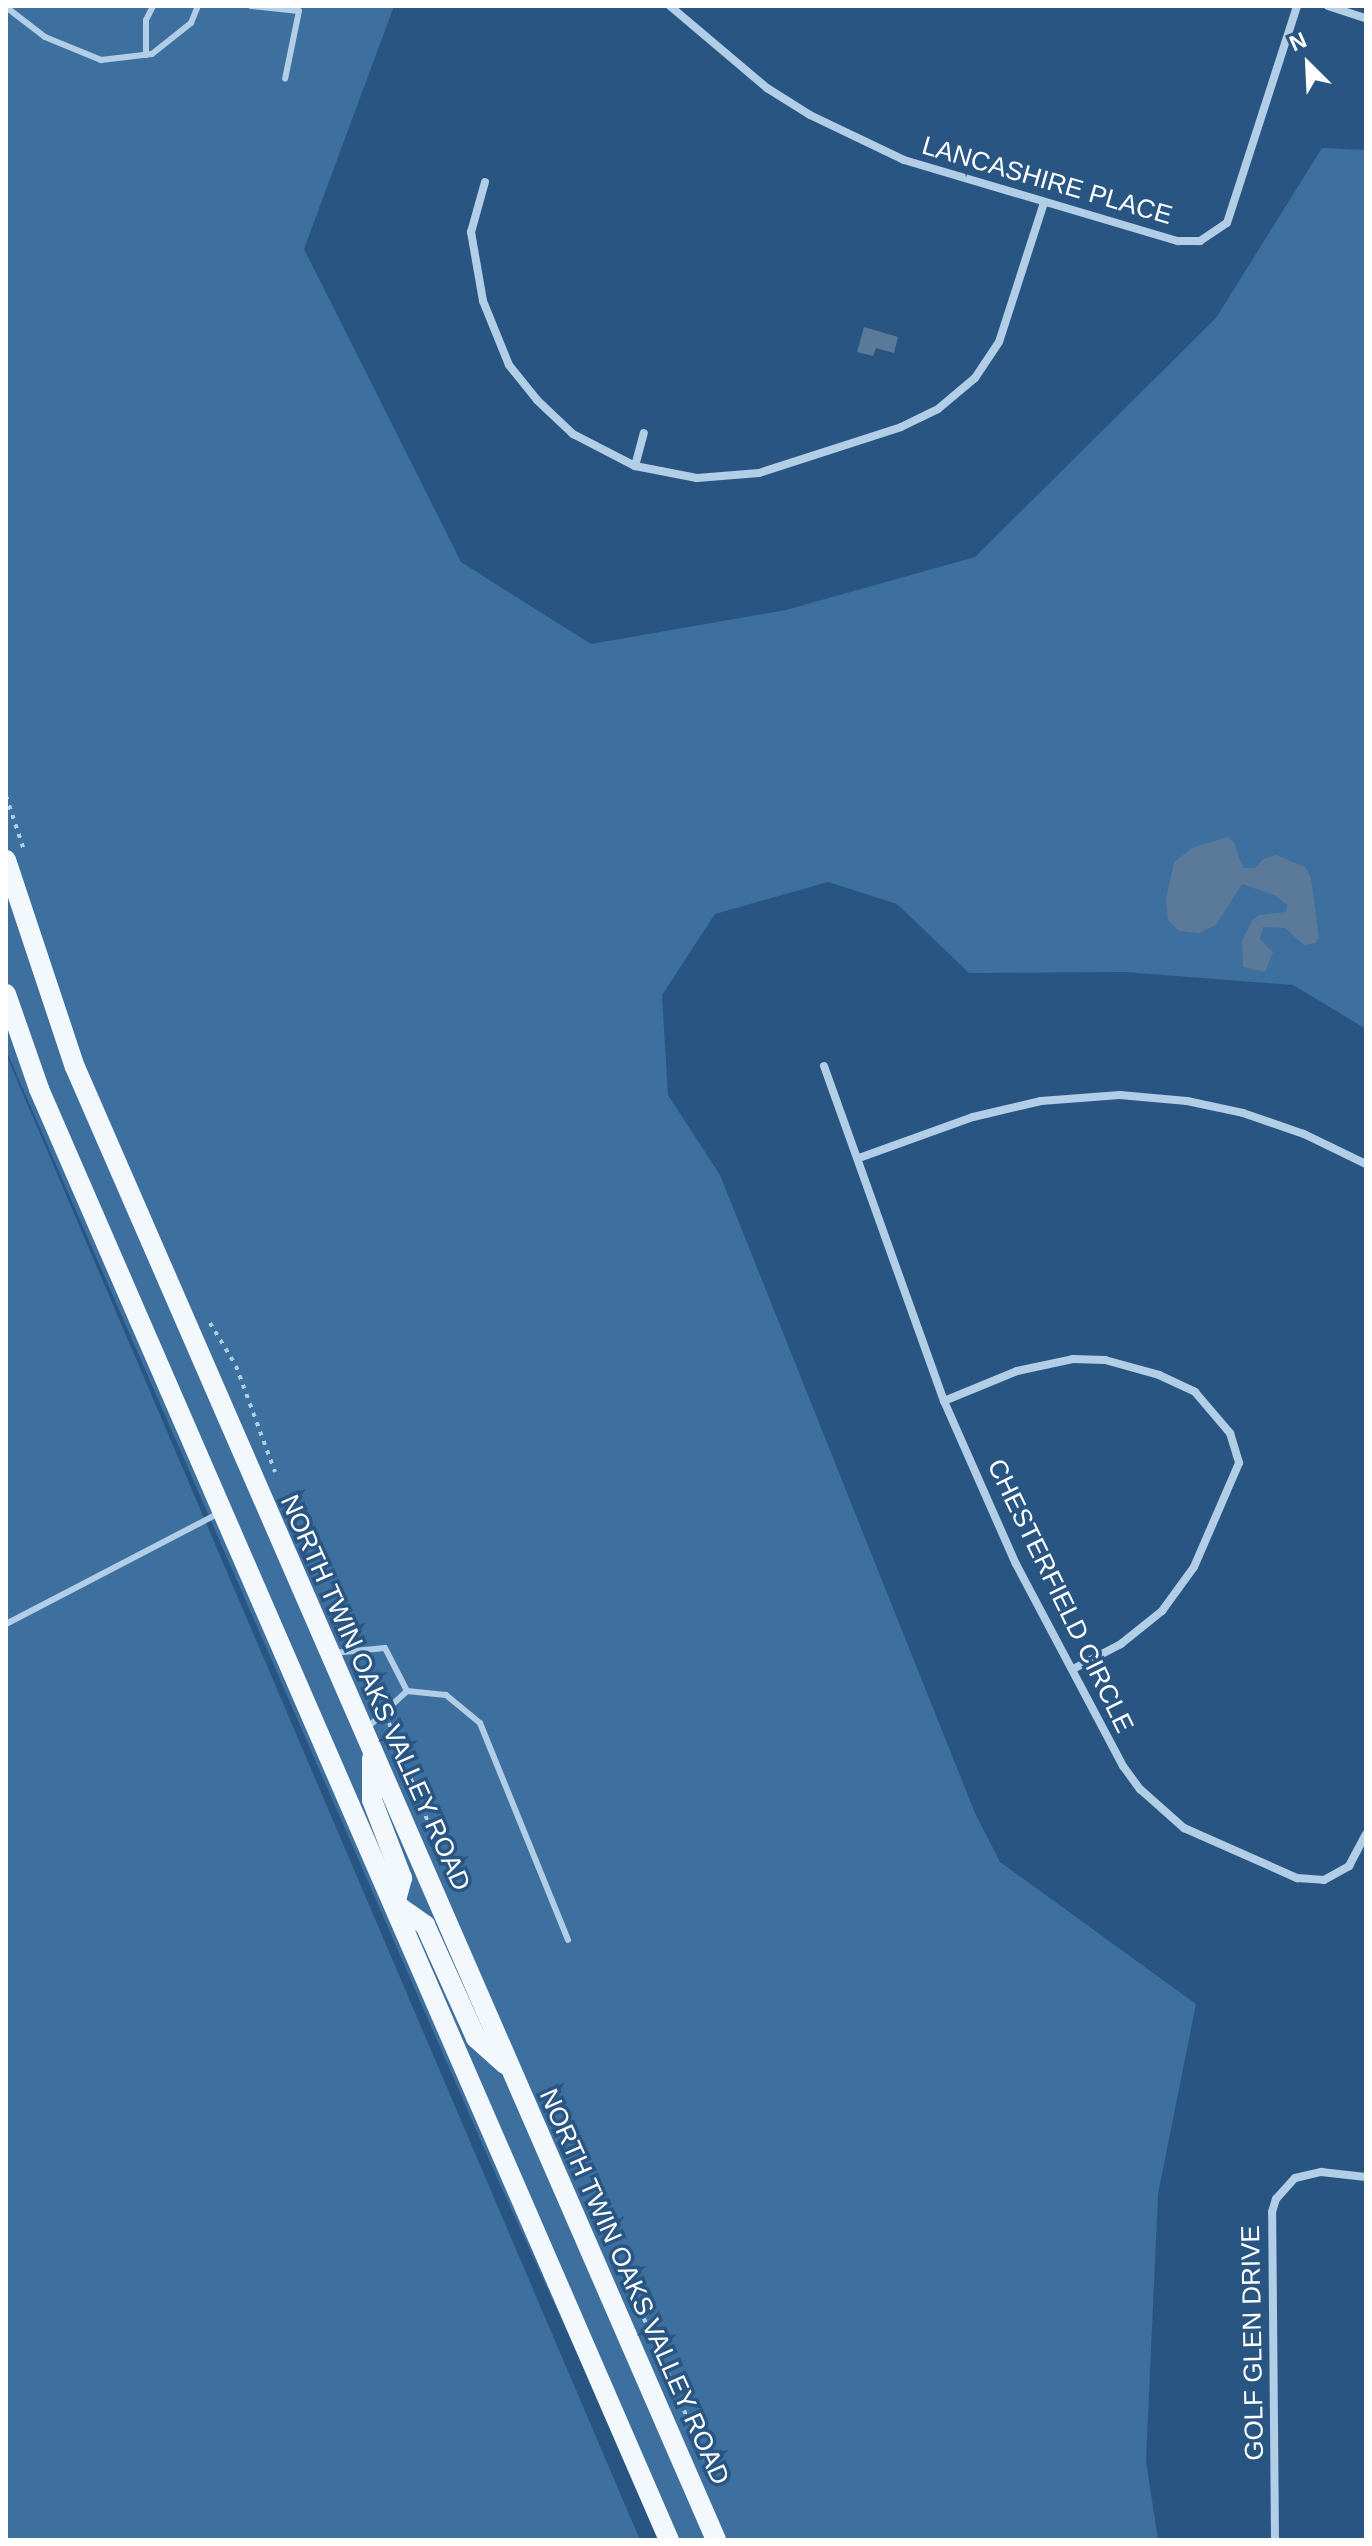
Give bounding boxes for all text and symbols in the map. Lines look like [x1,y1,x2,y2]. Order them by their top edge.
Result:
north arrow [1268,24,1348,104]
text: N [1286,27,1310,56]
street label: LANCASHIRE PLACE [918,130,1176,232]
street label: CHESTERFIELD CIRCLE [980,1454,1140,1738]
street label: NORTH TWIN OAKS VALLEY ROAD [273,1490,477,1896]
street label: NORTH TWIN OAKS VALLEY ROAD [532,2084,736,2490]
street label: GOLF GLEN DRIVE [1235,2225,1271,2461]

